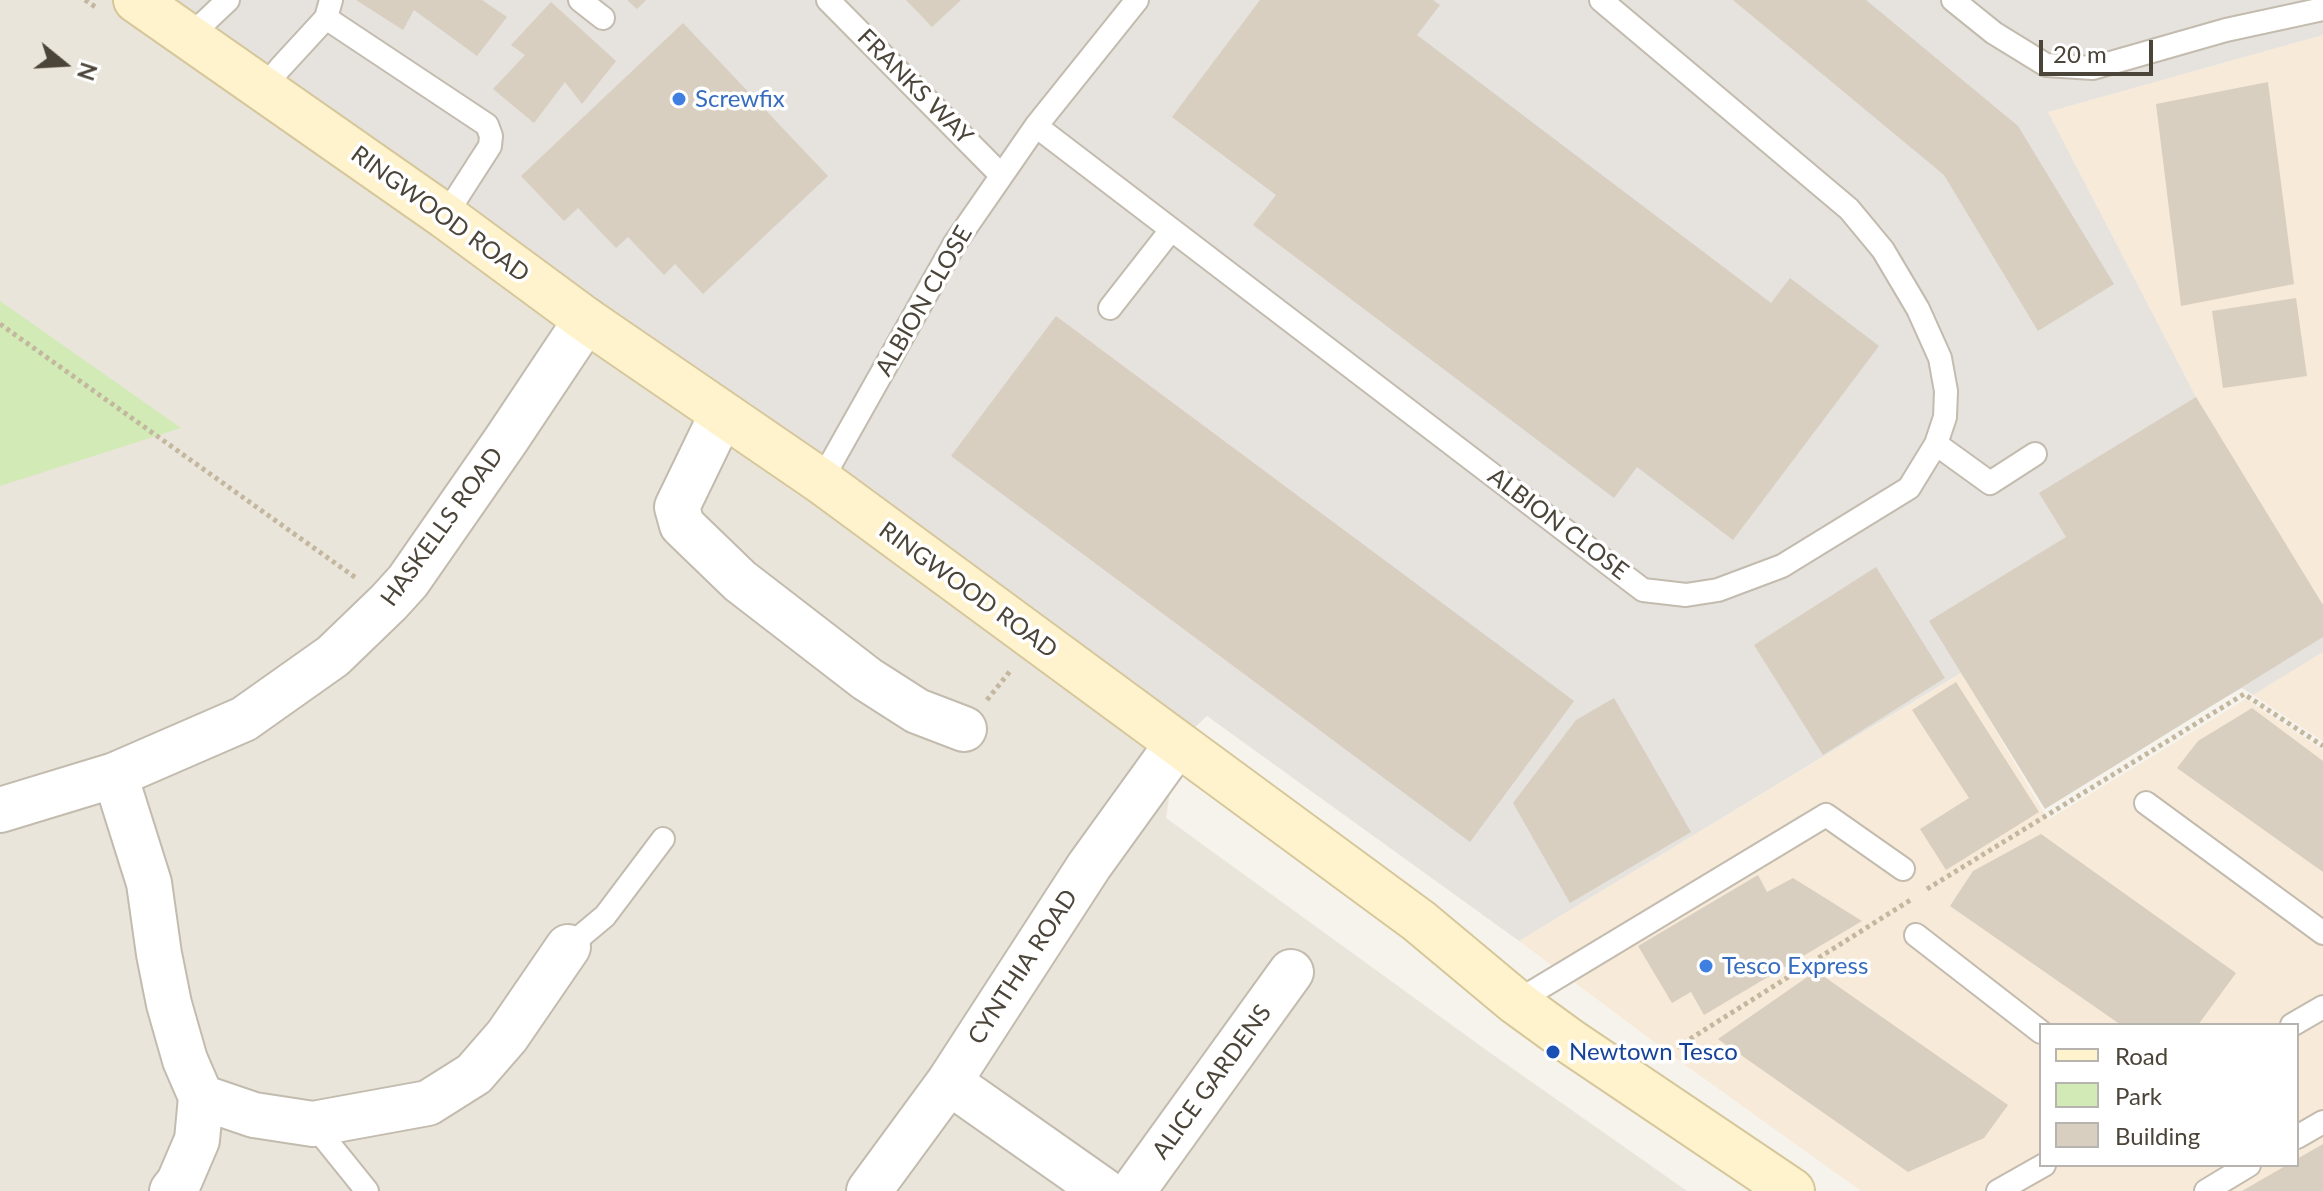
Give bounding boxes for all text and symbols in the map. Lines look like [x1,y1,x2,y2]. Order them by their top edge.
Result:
street label: FRANKS WAY [851,23,979,151]
north arrow [24,24,104,104]
scale bar [2043,24,2157,74]
text: 20 m [2053,39,2107,68]
text: N [72,59,103,84]
place label: Screwfix [695,85,785,113]
marker: Screwfix [670,90,688,108]
street label: RINGWOOD ROAD [345,140,535,288]
street label: ALBION CLOSE [869,221,979,381]
street label: HASKELLS ROAD [375,442,509,612]
street label: ALBION CLOSE [1482,462,1634,586]
street label: RINGWOOD ROAD [873,516,1063,664]
street label: CYNTHIA ROAD [962,884,1084,1050]
place label: Tesco Express [1722,952,1868,980]
marker: Tesco Express [1697,957,1715,975]
street label: ALICE GARDENS [1146,999,1278,1165]
legend [2039,1023,2299,1167]
place label: Newtown Tesco [1569,1038,1738,1066]
text: Road [2115,1041,2168,1070]
marker: Newtown Tesco [1544,1043,1562,1061]
text: Park [2115,1081,2162,1110]
text: Building [2115,1121,2200,1150]

